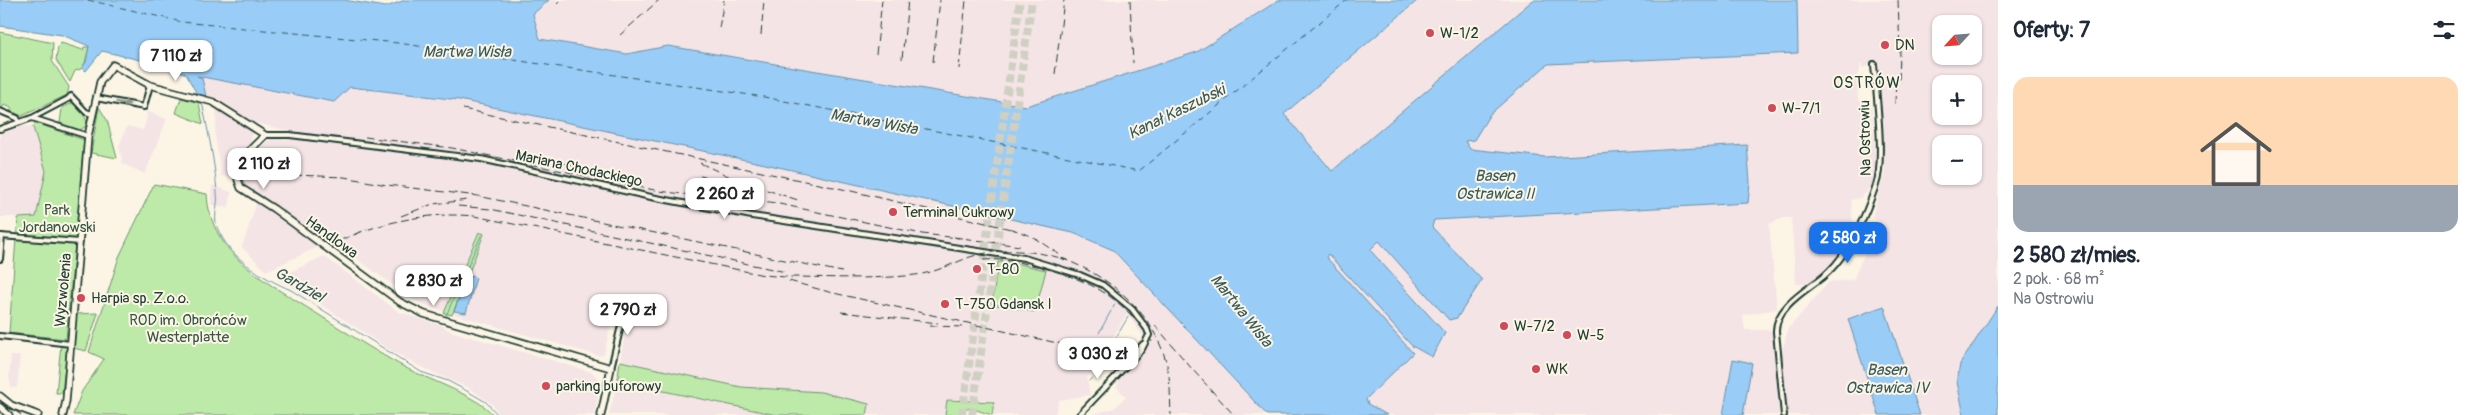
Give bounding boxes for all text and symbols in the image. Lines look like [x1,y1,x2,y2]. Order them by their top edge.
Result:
north arrow [1932,15,1982,65]
map controls [1932,15,1982,185]
icon: filters [2430,16,2458,44]
text: Oferty: 7 [2013,17,2090,44]
place label: W-1/2 [1440,24,1479,43]
marker: W-1/2 [1424,27,1436,39]
place label: DN [1895,36,1915,55]
pin: 7 110 zł [124,39,228,82]
marker: DN [1879,39,1891,51]
water label: Martwa Wisła [423,42,513,62]
text: 7 110 zł [150,46,202,66]
district label: OSTRÓW [1833,72,1901,93]
button: + [1932,75,1982,125]
water label: Kanał Kaszubski [1125,79,1230,144]
one-way arrow [116,99,131,107]
place label: W-7/1 [1782,99,1820,118]
street label: Na Ostrowiu [1855,100,1876,176]
marker: W-7/1 [1766,102,1778,114]
water label: Martwa Wisła [829,105,920,140]
icon: home [2191,109,2281,199]
button: − [1932,135,1982,185]
street label: Mariana Chodackiego [514,146,644,191]
pin: 2 110 zł [212,148,316,190]
text: 2 110 zł [238,154,290,174]
water label: Basen Ostrawica II [1456,166,1536,204]
pin: 2 260 zł [673,178,777,220]
text: 2 260 zł [696,184,754,204]
park label: Park Jordanowski [19,201,96,237]
place label: Terminal Cukrowy [903,203,1014,222]
marker: Terminal Cukrowy [887,206,899,218]
street label: Handlowa [302,212,362,263]
pin: 2 580 zł [1796,222,1900,264]
text: 2 580 zł [1820,228,1876,248]
text: 2 580 zł/mies. [2013,242,2141,269]
street label: Wyzwolenia [51,252,76,328]
place label: T-80 [987,260,1020,279]
water label: Gardziel [271,263,330,308]
marker: T-80 [971,263,983,275]
pin: 2 830 zł [382,264,486,307]
text: 2 pok. · 68 m² [2013,269,2104,289]
water label: Martwa Wisła [1206,270,1278,352]
text: 2 830 zł [406,271,462,291]
place label: Harpia sp. Z.o.o. [91,289,189,308]
text: Na Ostrowiu [2013,289,2094,309]
marker: Harpia sp. Z.o.o. [75,292,87,304]
pin: 2 790 zł [576,294,680,336]
place label: T-750 Gdansk I [955,295,1052,314]
marker: T-750 Gdansk I [939,298,951,310]
text: 2 790 zł [600,300,656,320]
park label: ROD im. Obrońców Westerplatte [129,311,247,347]
place label: W-7/2 [1514,317,1555,336]
marker: W-7/2 [1498,320,1510,332]
place label: W-5 [1577,326,1604,345]
marker: W-5 [1561,329,1573,341]
pin: 3 030 zł [1046,338,1150,380]
text: 3 030 zł [1069,344,1127,364]
place label: WK [1546,360,1568,379]
water label: Basen Ostrawica IV [1845,360,1931,398]
marker: WK [1530,363,1542,375]
place label: parking buforowy [556,377,662,396]
marker: parking buforowy [540,380,552,392]

